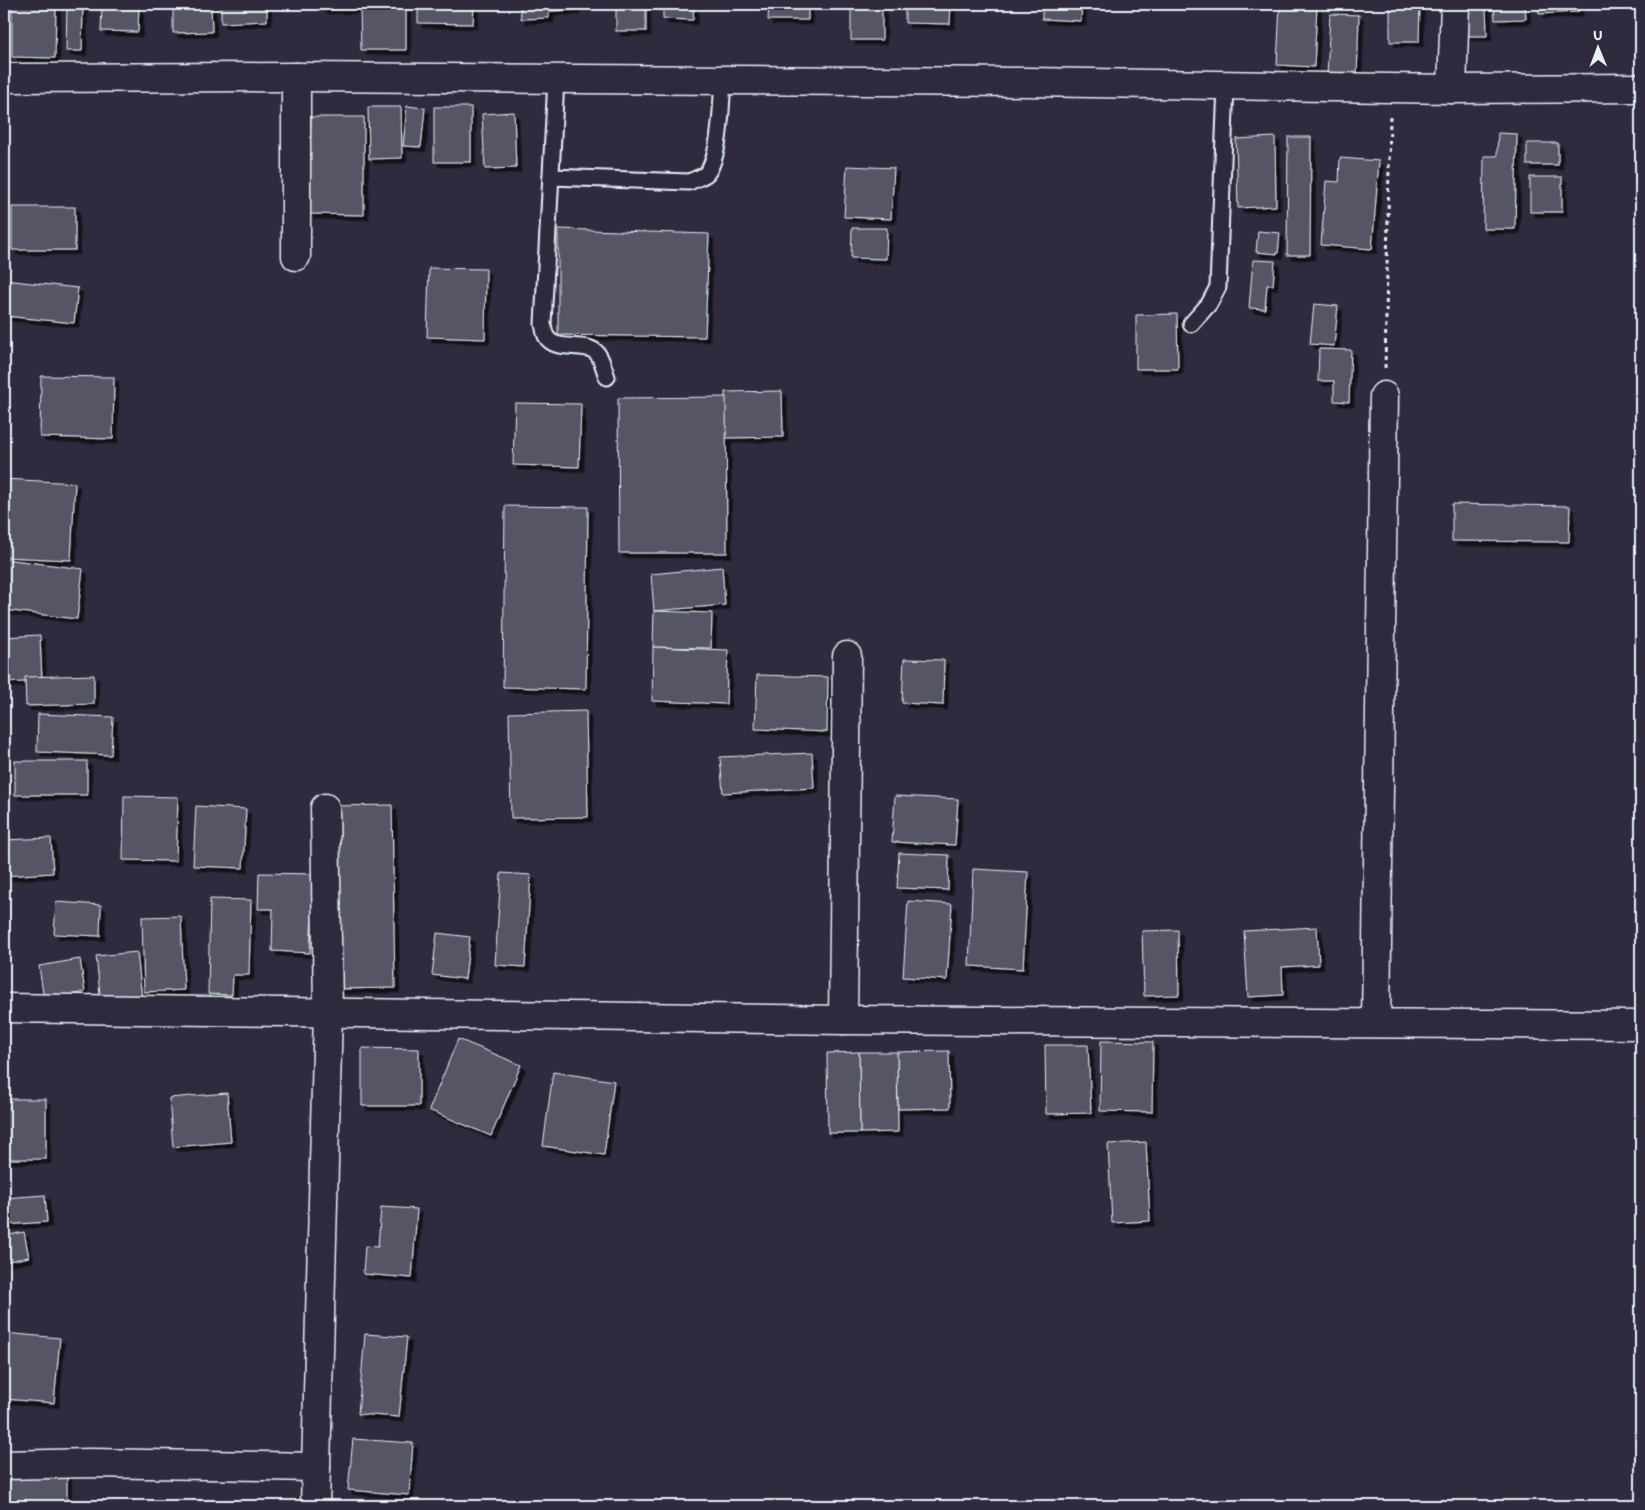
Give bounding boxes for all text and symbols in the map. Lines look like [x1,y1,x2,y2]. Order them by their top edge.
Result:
north arrow [1572,22,1622,72]
text: U [1593,27,1603,44]

